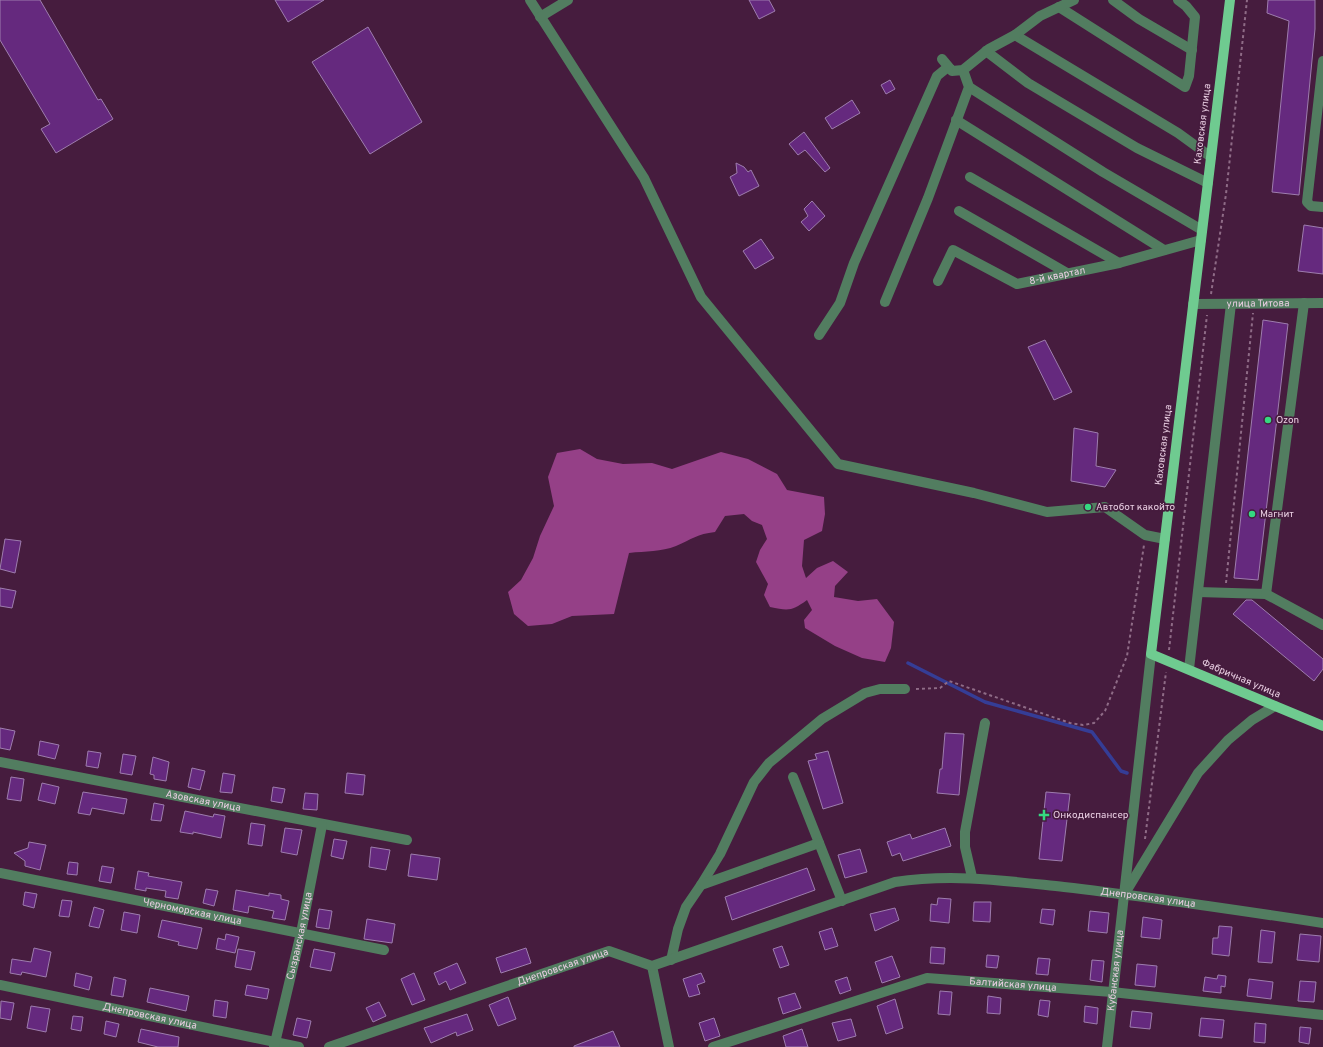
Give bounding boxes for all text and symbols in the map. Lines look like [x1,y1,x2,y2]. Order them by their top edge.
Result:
street label: Каховская улица [1192,83,1214,165]
street label: 8-й квартал [1028,264,1086,288]
street label: улица Титова [1227,297,1289,310]
street label: Каховская улица [1153,404,1175,486]
place label: Ozon [1276,414,1299,427]
marker: Ozon [1263,415,1273,425]
place label: Автобот какойто [1096,501,1176,514]
marker: Автобот какойто [1083,502,1093,512]
place label: Магнит [1260,508,1294,521]
marker: Магнит [1247,509,1257,519]
street label: Фабричная улица [1200,657,1282,701]
street label: Азовская улица [165,787,242,815]
marker: Онкодиспансер [1038,809,1050,821]
place label: Онкодиспансер [1053,809,1129,822]
street label: Днепровская улица [1100,885,1196,911]
street label: Сызранская улица [284,891,315,981]
street label: Черноморская улица [142,895,243,928]
street label: Кубанская улица [1105,929,1127,1012]
street label: Днепровская улица [515,945,610,989]
street label: Балтийская улица [969,975,1057,994]
street label: Днепровская улица [102,1000,198,1032]

